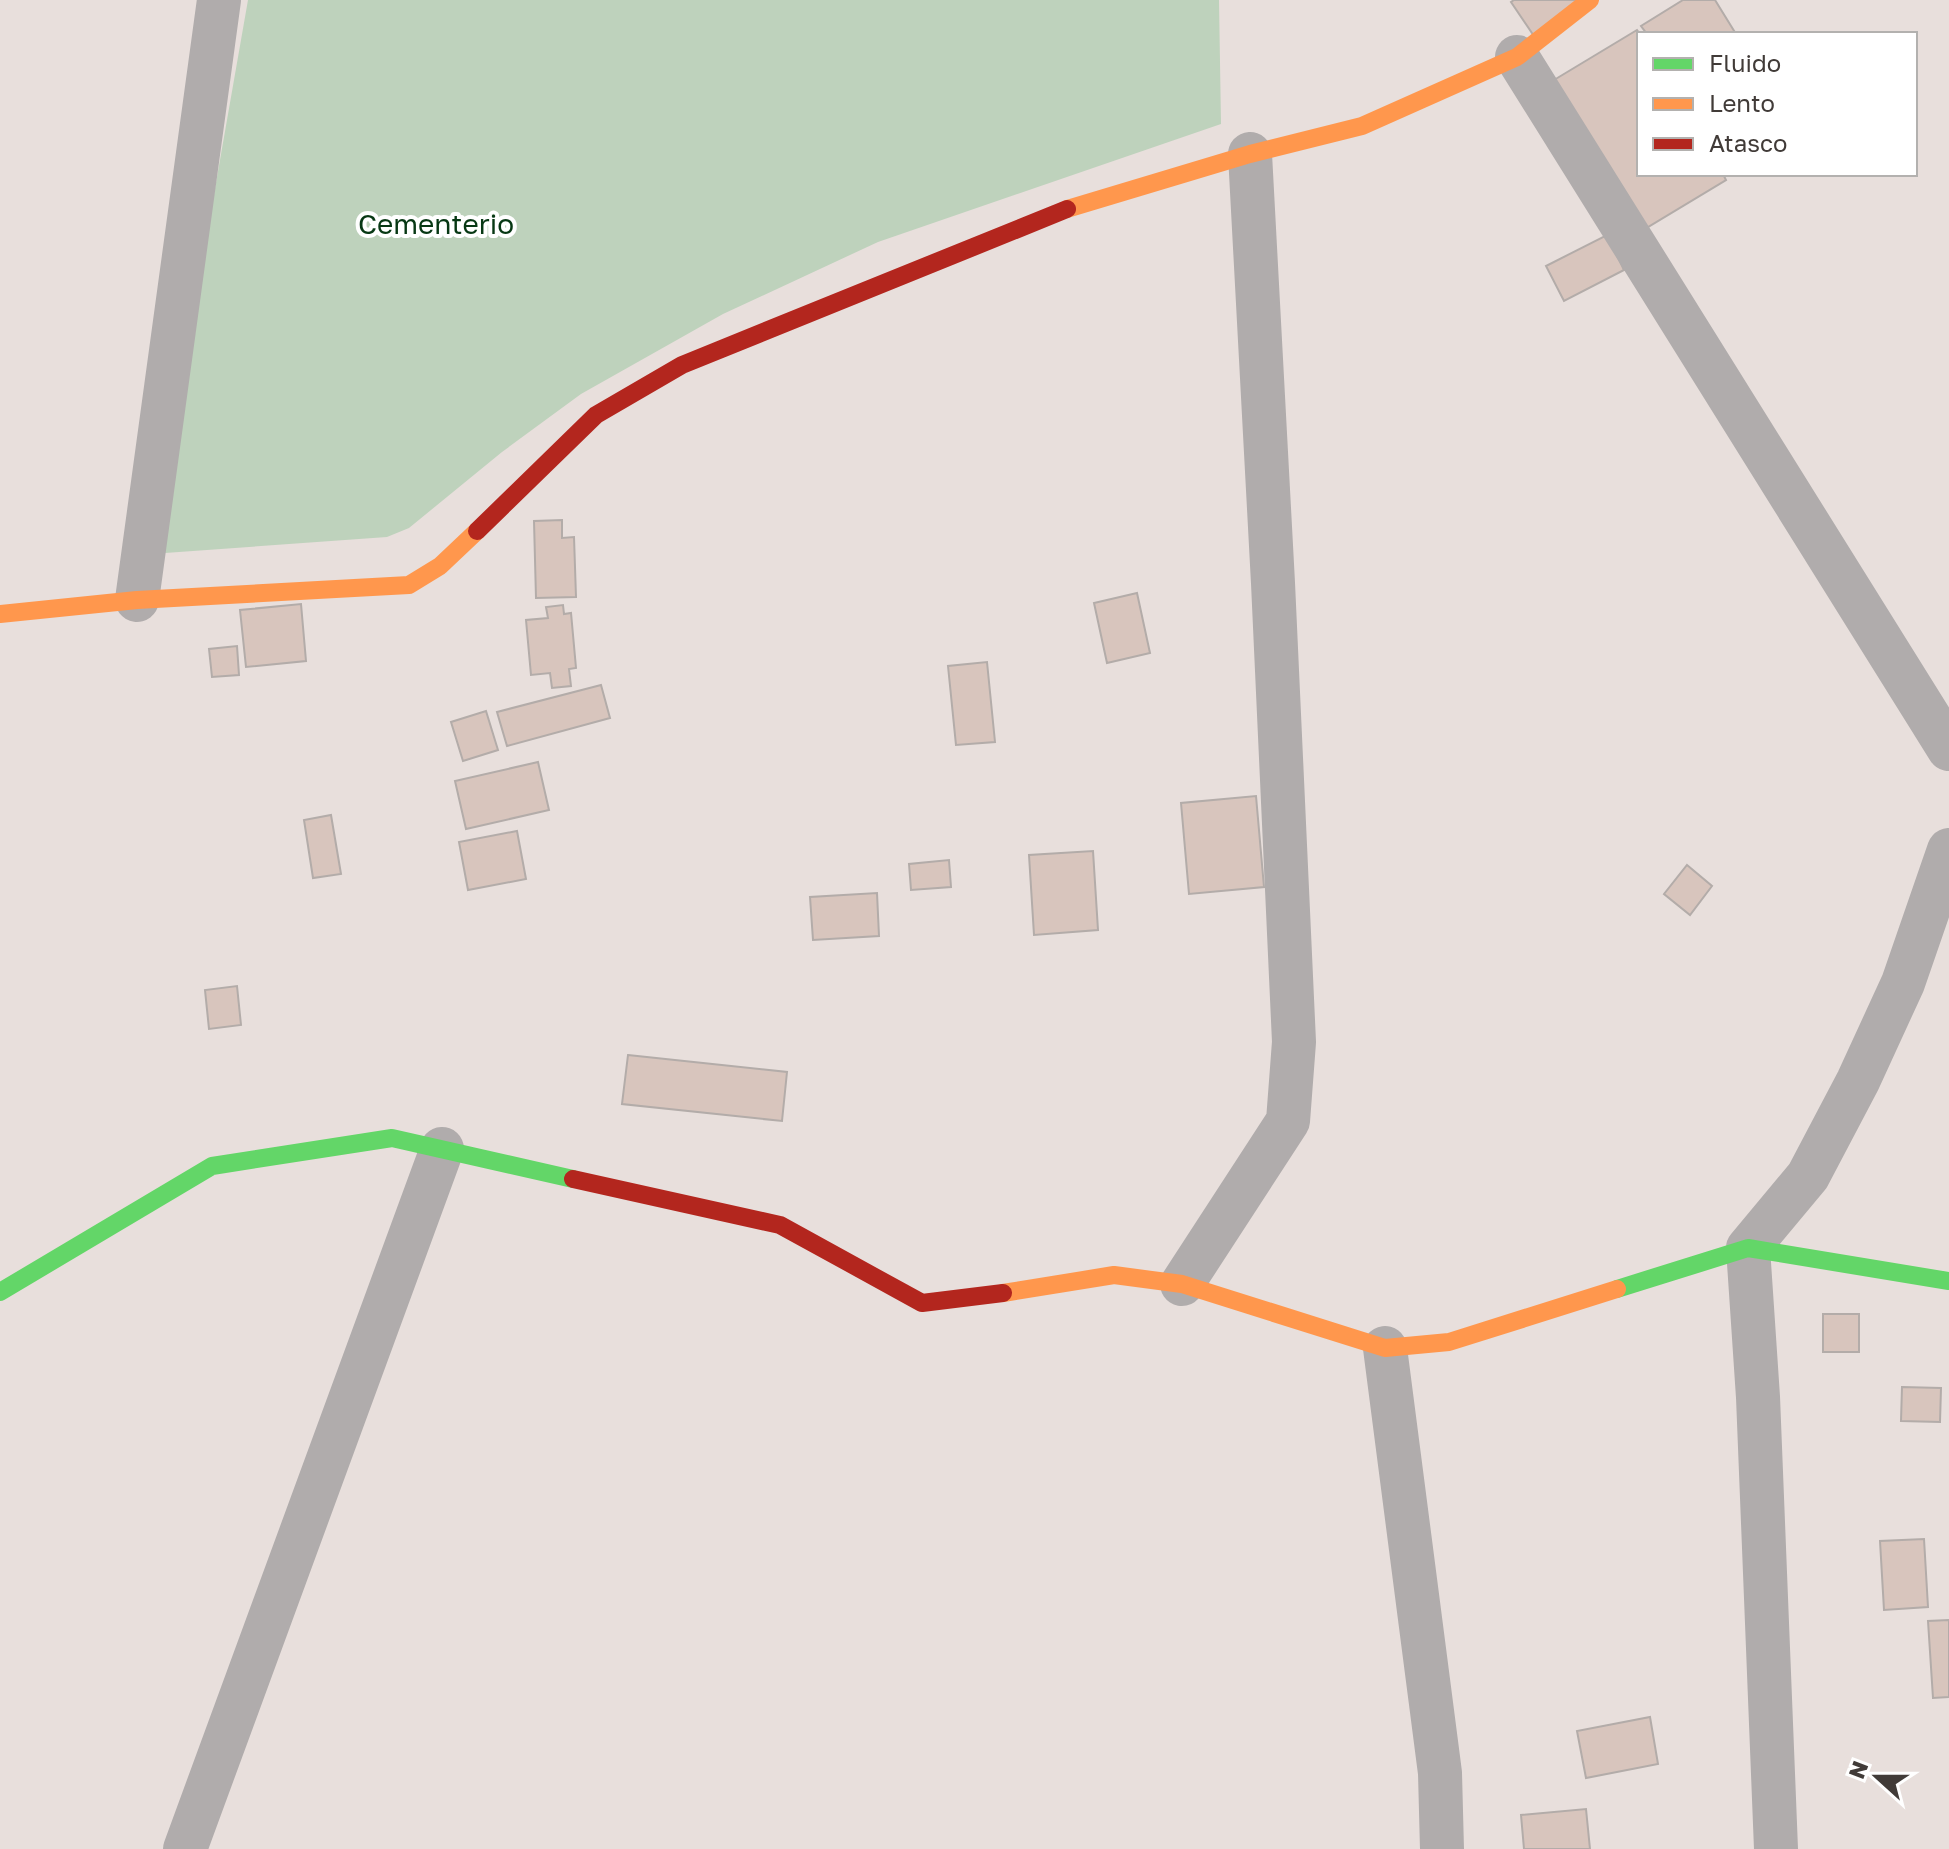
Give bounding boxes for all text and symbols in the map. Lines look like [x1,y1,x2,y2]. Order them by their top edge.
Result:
legend [1637,32,1917,176]
text: Fluido [1709,48,1781,77]
text: Lento [1709,88,1775,117]
text: Atasco [1709,128,1787,157]
park label: Cementerio [358,207,514,240]
north arrow [1837,1737,1917,1817]
text: N [1842,1757,1873,1782]

